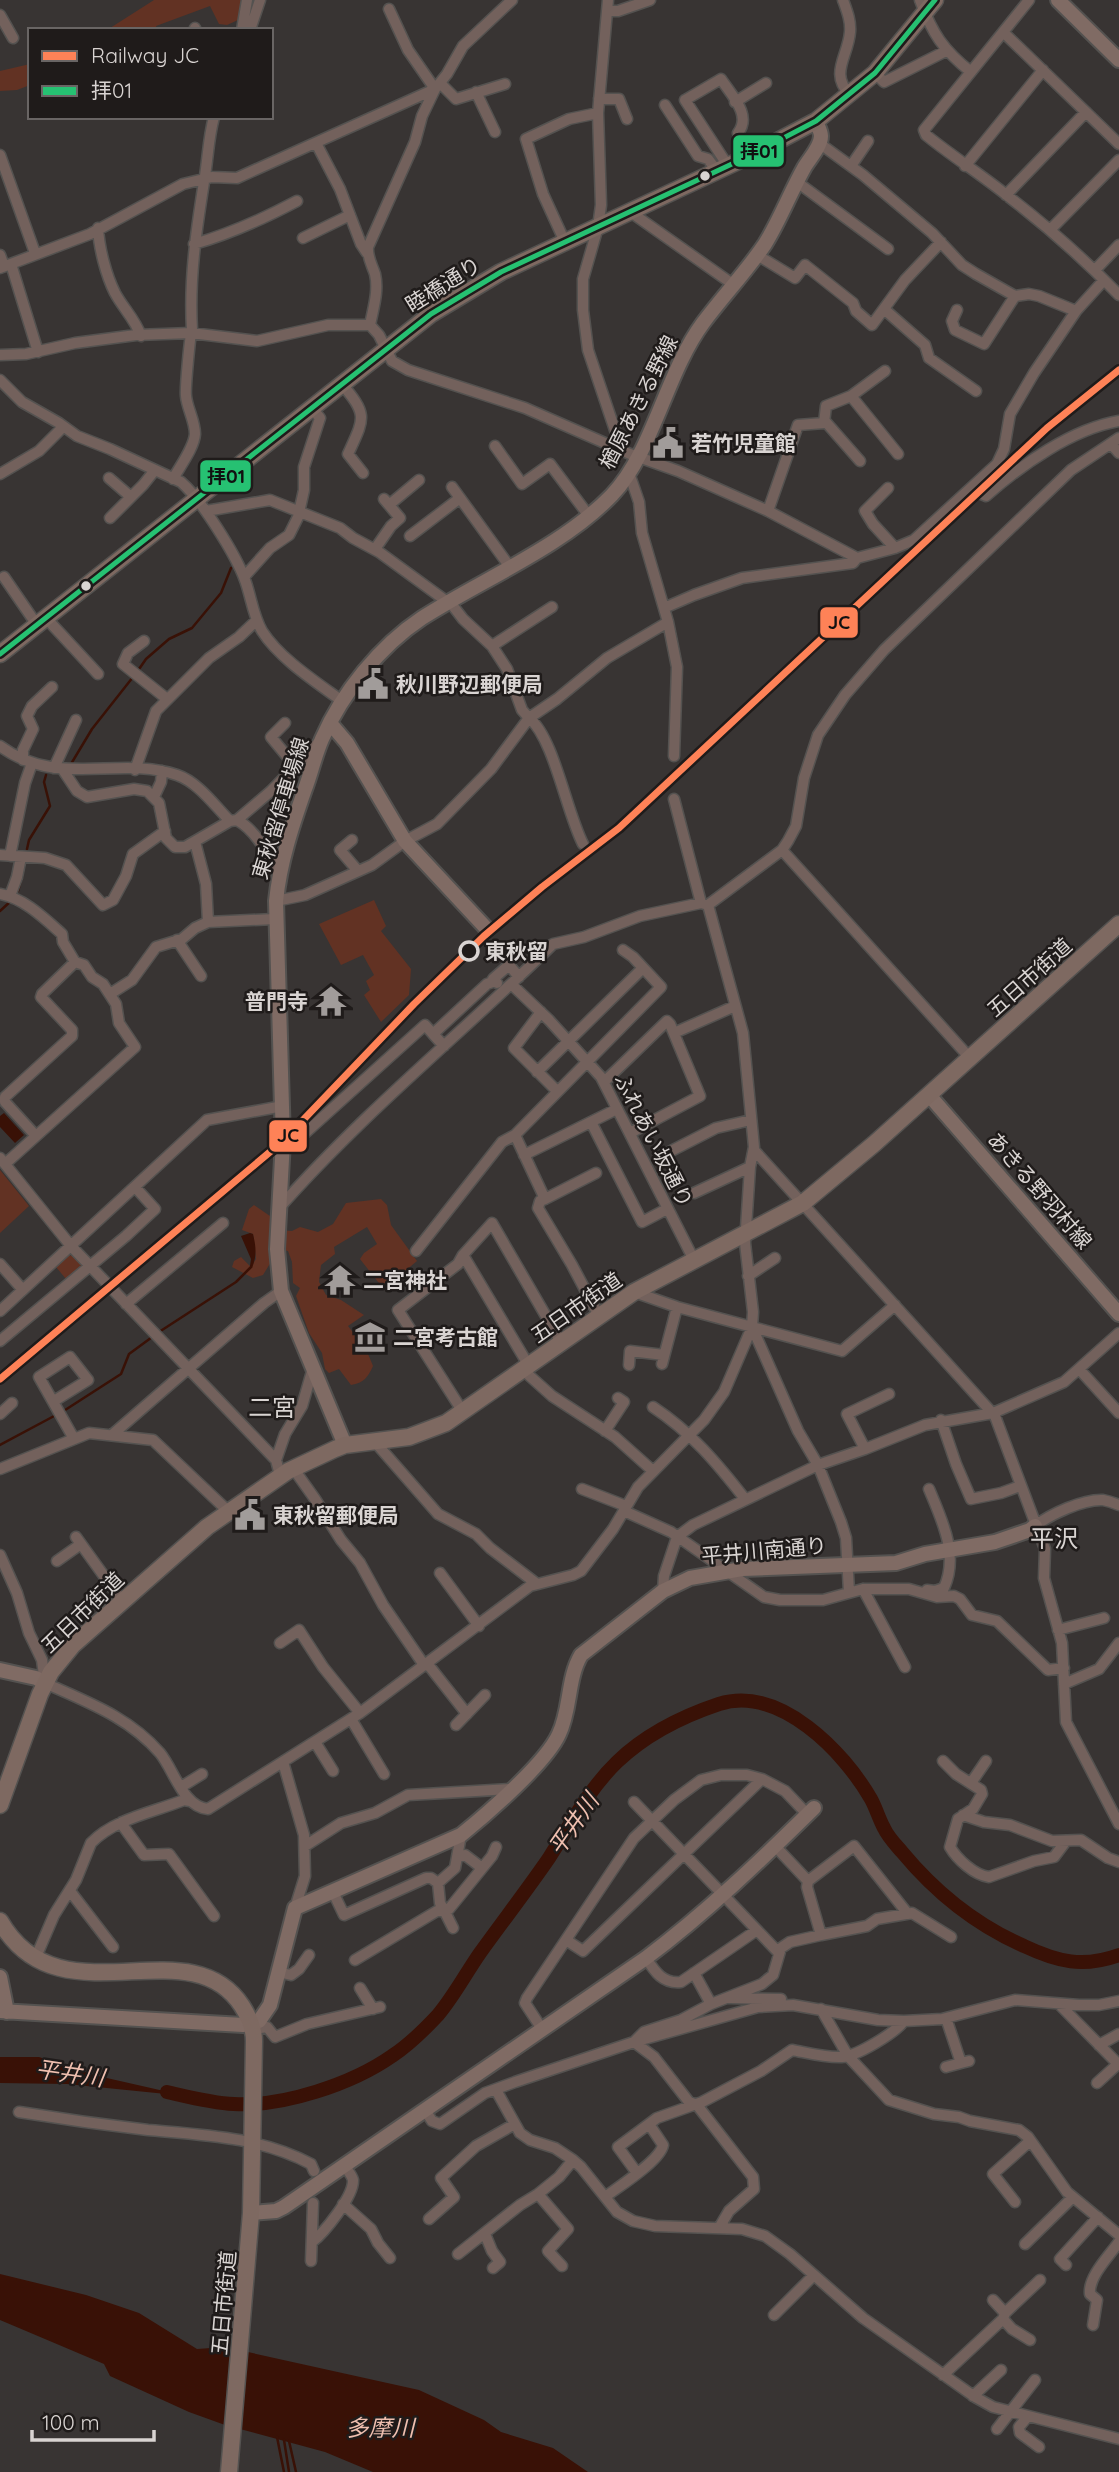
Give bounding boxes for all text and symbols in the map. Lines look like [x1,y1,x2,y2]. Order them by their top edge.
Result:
legend [28,28,273,119]
text: Railway JC [91,42,199,68]
text: 拝01 [91,77,132,103]
line badge: 拝01 [732,134,785,168]
text: 拝01 [740,139,778,163]
unlabelled marker [698,169,712,183]
street label: 睦橋通り [400,251,486,317]
street label: 楢原あきる野線 [593,331,683,473]
public building icon: 若竹児童館 [651,426,685,460]
place label: 若竹児童館 [691,430,796,456]
line badge: 拝01 [199,459,252,493]
text: 拝01 [207,464,245,488]
unlabelled marker [79,579,93,593]
line badge: JC [819,606,859,639]
text: JC [828,610,850,634]
public building icon: 秋川野辺郵便局 [356,667,390,701]
place label: 秋川野辺郵便局 [396,671,543,697]
street label: 東秋留停車場線 [246,734,314,882]
street label: 五日市街道 [981,932,1077,1022]
place label: 東秋留 [485,938,548,964]
marker: 東秋留 [459,941,479,961]
temple icon: 普門寺 [314,984,348,1018]
place label: 普門寺 [245,988,308,1014]
street label: ふれあい坂通り [609,1069,699,1211]
line badge: JC [268,1119,308,1153]
text: JC [277,1123,299,1147]
street label: あきる野羽村線 [982,1126,1098,1254]
temple icon: 二宮神社 [323,1263,357,1297]
street label: 五日市街道 [526,1266,626,1348]
place label: 二宮神社 [363,1267,447,1293]
museum icon: 二宮考古館 [353,1320,387,1354]
place label: 二宮考古館 [393,1324,498,1350]
district label: 二宮 [248,1392,296,1422]
public building icon: 東秋留郵便局 [233,1498,267,1532]
place label: 東秋留郵便局 [273,1502,399,1528]
district label: 平沢 [1030,1523,1078,1553]
street label: 平井川南通り [700,1532,828,1568]
street label: 五日市街道 [35,1566,129,1658]
water label: 平井川 [541,1785,606,1861]
water label: 平井川 [34,2054,109,2093]
street label: 五日市街道 [205,2250,241,2356]
scale bar [32,2398,154,2442]
text: 100 m [42,2409,100,2435]
water label: 多摩川 [346,2413,418,2442]

